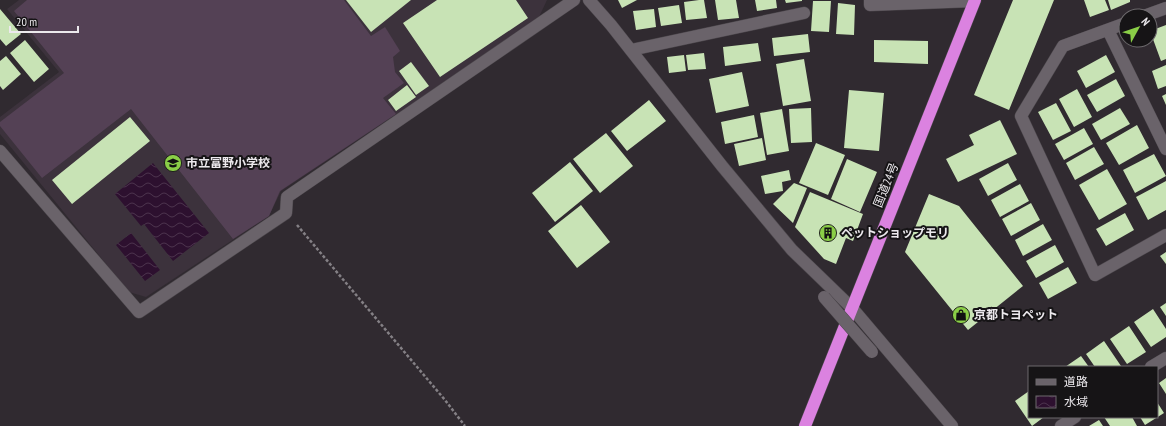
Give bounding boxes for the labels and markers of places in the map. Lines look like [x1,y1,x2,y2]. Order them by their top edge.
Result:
school or university icon: 市立富野小学校 [163,153,183,173]
place label: 市立富野小学校 [186,155,270,170]
building icon: ペットショップモリ [818,223,838,243]
place label: ペットショップモリ [841,225,949,240]
shop icon: 京都トヨペット [951,305,971,325]
place label: 京都トヨペット [974,307,1058,322]

